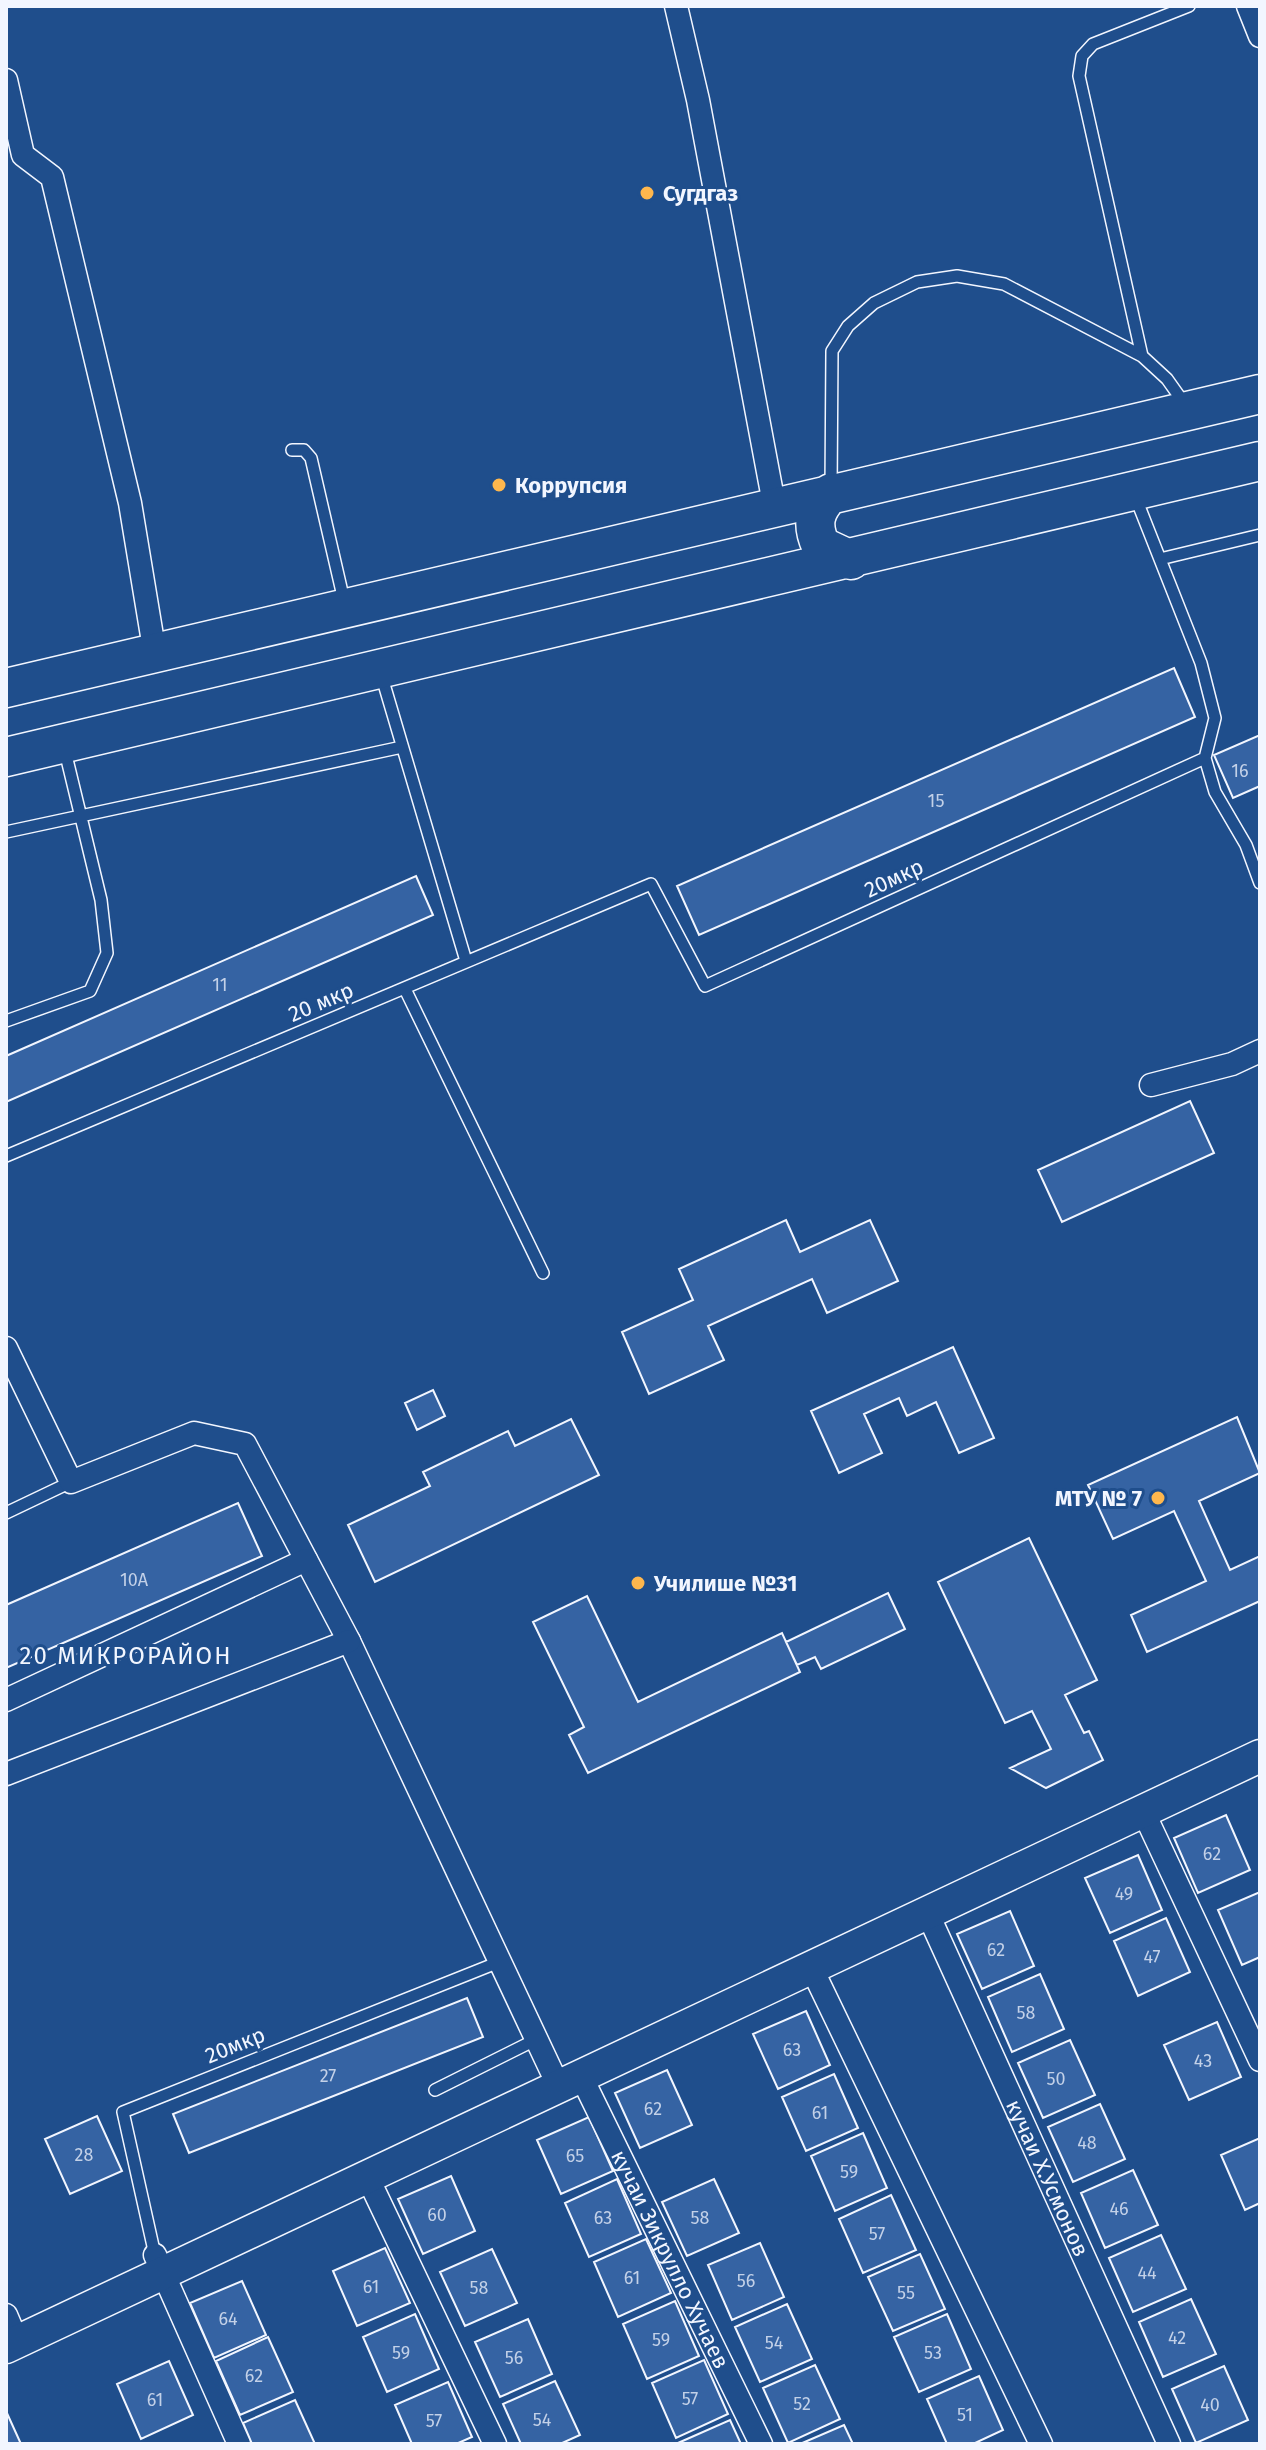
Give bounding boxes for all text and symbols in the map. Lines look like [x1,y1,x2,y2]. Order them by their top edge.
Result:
place label: Сугдгаз [663,180,738,207]
marker: Сугдгаз [638,184,656,202]
place label: Коррупсия [515,472,627,499]
marker: Коррупсия [490,476,508,494]
house number: 16 [1231,760,1249,782]
house number: 15 [928,790,944,812]
street label: 20мкр [860,853,928,903]
house number: 11 [212,974,228,996]
street label: 20 мкр [284,976,358,1028]
place label: МТУ № 7 [1055,1485,1142,1512]
marker: МТУ № 7 [1149,1489,1167,1507]
house number: 10А [120,1569,149,1591]
place label: Училише №31 [653,1570,797,1597]
marker: Училише №31 [629,1574,647,1592]
district label: 20 МИКРОРАЙОН [20,1642,232,1670]
house number: 62 [1203,1843,1221,1865]
house number: 49 [1115,1883,1133,1905]
house number: 62 [987,1939,1005,1961]
house number: 47 [1143,1946,1161,1968]
house number: 58 [1017,2002,1036,2024]
street label: 20мкр [201,2021,269,2069]
house number: 63 [783,2039,801,2061]
house number: 43 [1194,2050,1212,2072]
house number: 27 [320,2065,336,2087]
house number: 50 [1046,2068,1066,2090]
street label: кучаи Х.Усмонов [1001,2095,1095,2260]
house number: 62 [644,2098,662,2120]
house number: 61 [812,2102,828,2124]
house number: 48 [1077,2132,1097,2154]
house number: 28 [75,2144,93,2166]
house number: 65 [566,2145,584,2167]
street label: кучаи Зикрулло Хучаев [606,2145,735,2373]
house number: 59 [840,2161,858,2183]
house number: 46 [1109,2198,1129,2220]
house number: 60 [427,2204,447,2226]
house number: 63 [594,2207,612,2229]
house number: 58 [691,2207,710,2229]
house number: 57 [869,2223,885,2245]
house number: 44 [1137,2262,1157,2284]
house number: 61 [624,2267,640,2289]
house number: 56 [737,2270,755,2292]
house number: 61 [363,2276,379,2298]
house number: 58 [470,2277,489,2299]
house number: 55 [897,2282,915,2304]
house number: 64 [218,2308,238,2330]
house number: 42 [1168,2327,1186,2349]
house number: 59 [652,2329,670,2351]
house number: 54 [765,2332,784,2354]
house number: 59 [392,2342,410,2364]
house number: 53 [924,2342,942,2364]
house number: 56 [505,2347,523,2369]
house number: 62 [245,2365,263,2387]
house number: 57 [682,2388,698,2410]
house number: 61 [147,2389,163,2411]
house number: 52 [793,2393,811,2415]
house number: 40 [1200,2394,1220,2416]
house number: 51 [957,2404,973,2426]
house number: 54 [533,2409,552,2431]
house number: 57 [426,2410,442,2432]

